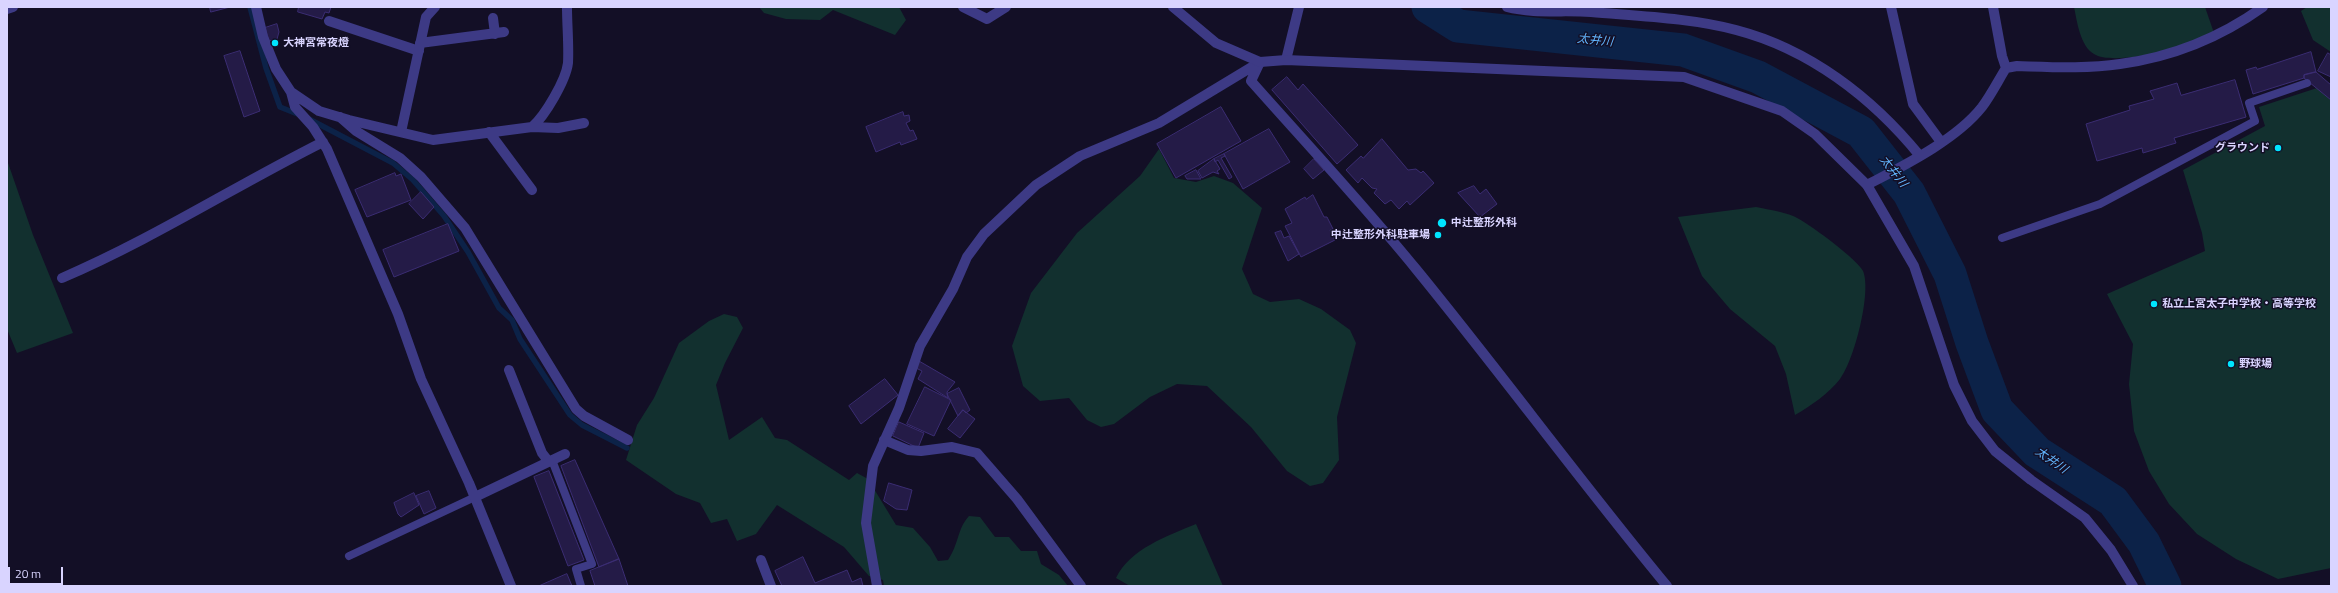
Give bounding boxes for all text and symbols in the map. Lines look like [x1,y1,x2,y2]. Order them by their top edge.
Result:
water label: 太井川 [1576,32,1614,50]
place label: 大神宮常夜燈 [283,36,349,50]
marker: 大神宮常夜燈 [270,38,280,48]
place label: グラウンド [2215,141,2270,155]
marker: グラウンド [2273,143,2283,153]
water label: 太井川 [1876,153,1910,191]
place label: 中辻整形外科 [1451,216,1517,230]
marker: 中辻整形外科 [1436,217,1448,229]
place label: 中辻整形外科駐車場 [1331,228,1430,242]
marker: 中辻整形外科駐車場 [1433,230,1443,240]
place label: 私立上宮太子中学校・高等学校 [2162,297,2316,311]
marker: 私立上宮太子中学校・高等学校 [2149,299,2159,309]
place label: 野球場 [2239,357,2272,371]
marker: 野球場 [2226,359,2236,369]
water label: 太井川 [2032,445,2070,477]
scale bar [10,559,65,585]
text: 20 m [15,564,41,583]

